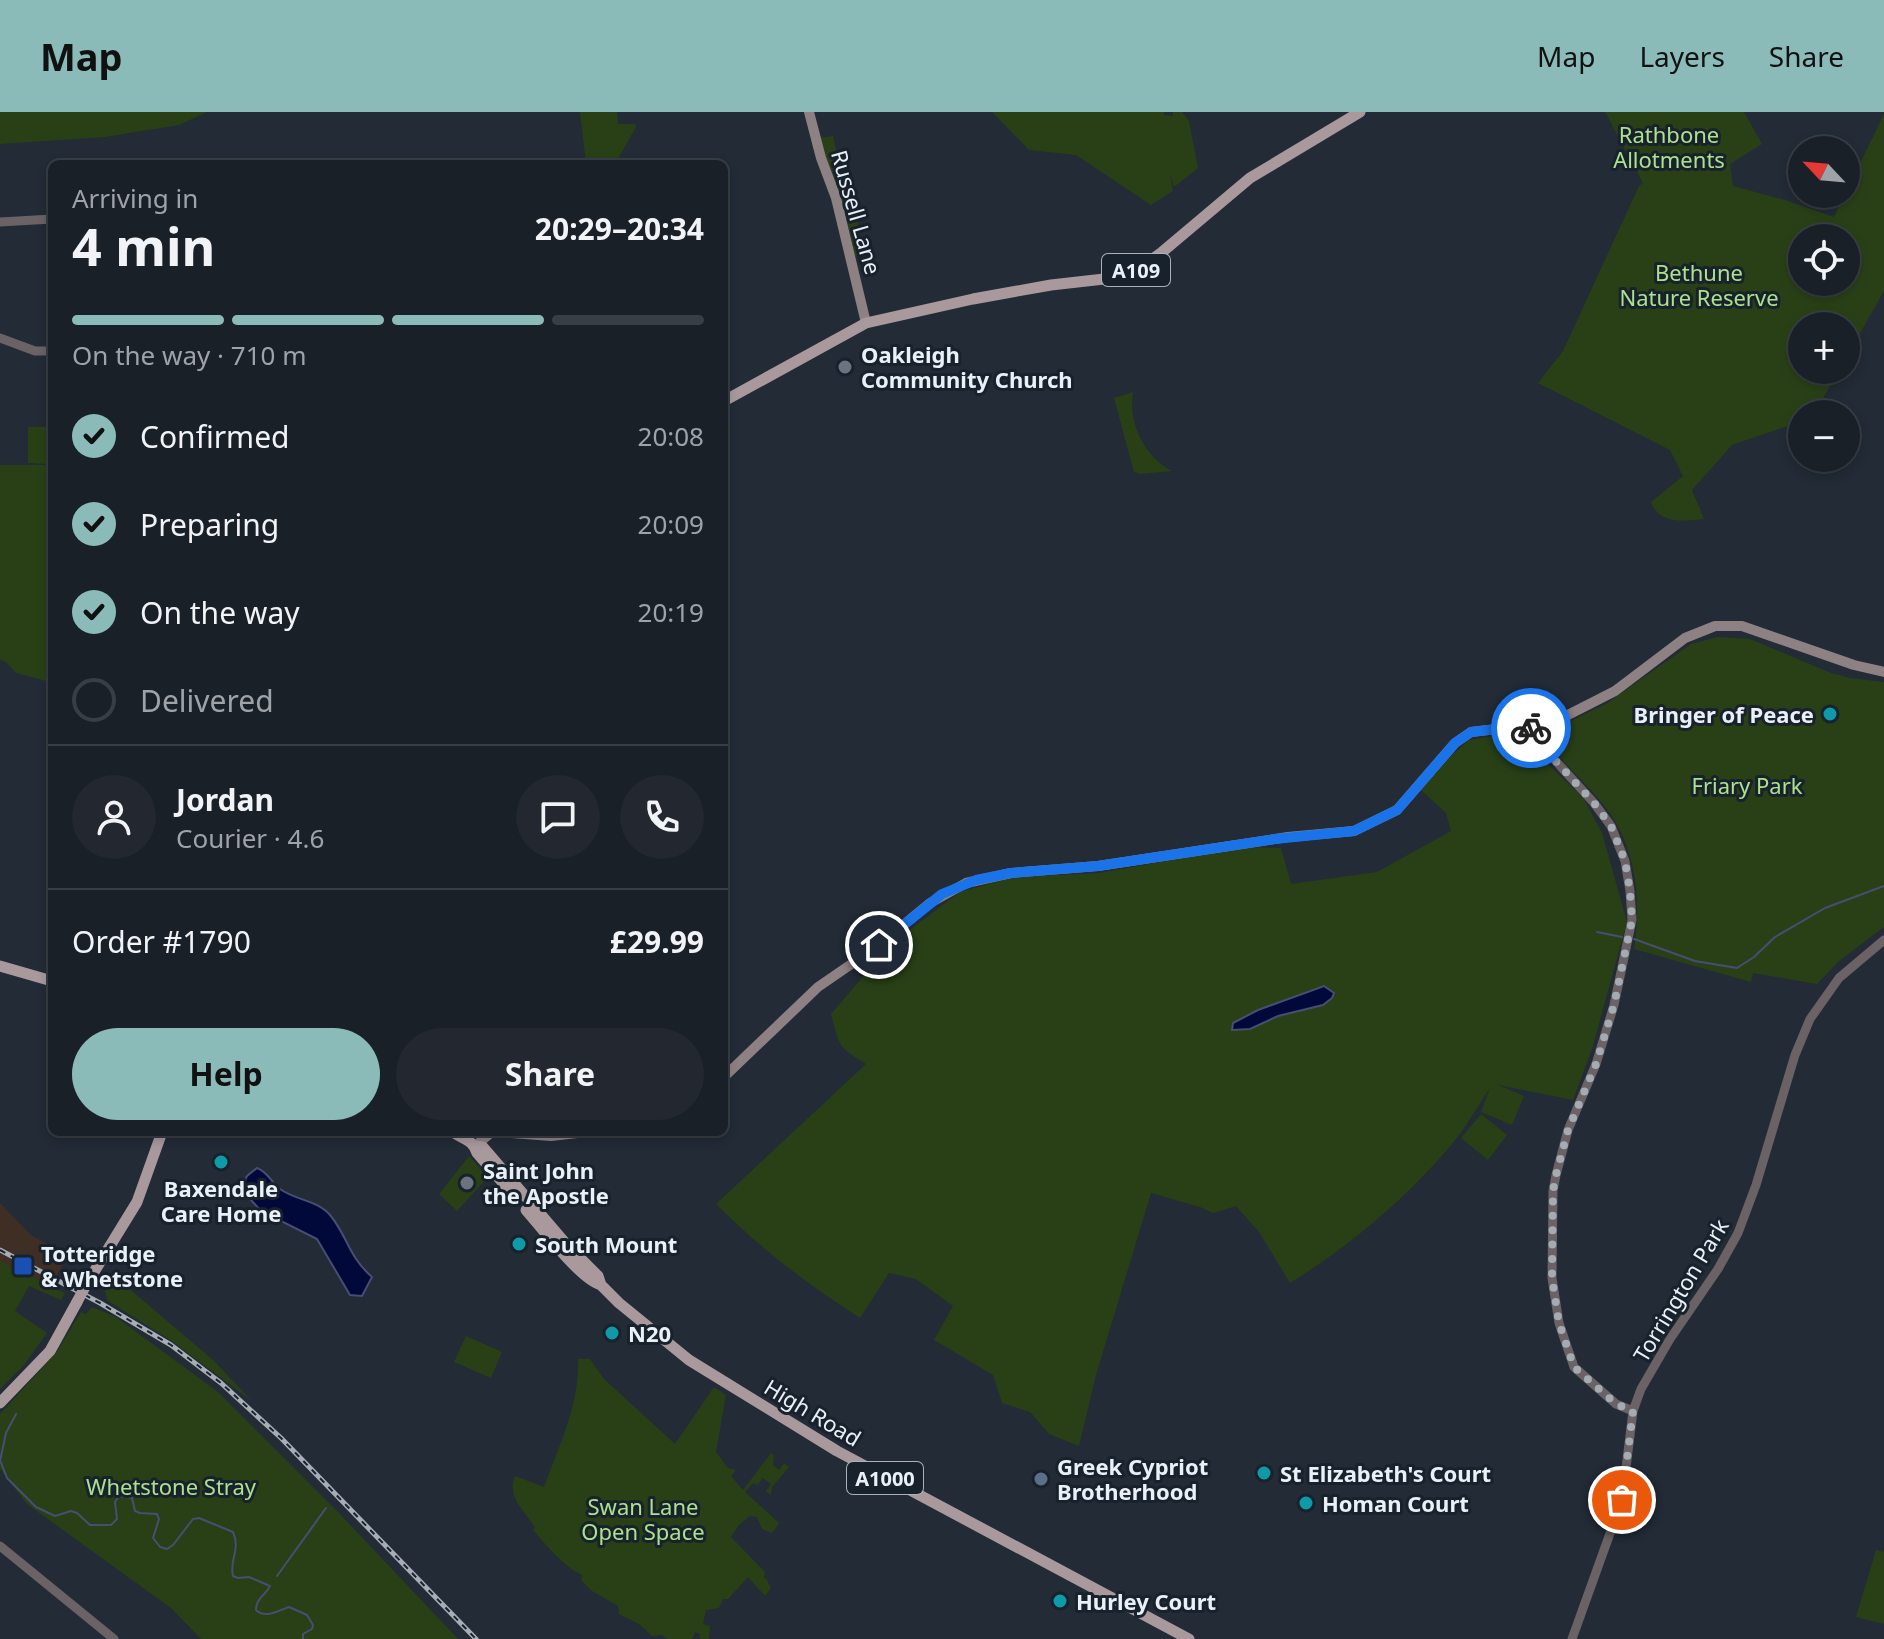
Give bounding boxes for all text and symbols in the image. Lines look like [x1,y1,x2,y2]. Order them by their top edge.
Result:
text: Map [40,30,123,82]
text: Map [1537,37,1595,75]
text: Layers [1639,37,1725,75]
text: Share [1769,37,1844,75]
park label: Rathbone Allotments [1613,119,1725,174]
north arrow [1788,136,1860,208]
map controls [1788,136,1860,472]
street label: Russell Lane [825,146,889,278]
text: Arriving in [72,180,198,216]
text: 20:29–20:34 [535,208,704,249]
text: 4 min [72,210,215,281]
button: locate [1788,224,1860,296]
road number: A109 [1102,254,1170,286]
park label: Bethune Nature Reserve [1619,257,1779,312]
button: + [1788,312,1860,384]
text: On the way · 710 m [72,337,306,373]
place label: Oakleigh Community Church [861,339,1073,394]
marker: Oakleigh Community Church [836,358,854,376]
button: − [1788,400,1860,472]
icon: check [72,414,116,458]
text: Confirmed [140,416,290,457]
text: 20:08 [638,418,704,454]
icon: check [72,502,116,546]
text: Preparing [140,504,279,545]
text: 20:09 [638,506,704,542]
icon: check [72,590,116,634]
text: On the way [140,592,300,633]
text: 20:19 [638,594,704,630]
text: Delivered [140,680,274,721]
courier [1491,688,1571,768]
place label: Bringer of Peace [1634,699,1814,729]
marker: Bringer of Peace [1821,705,1839,723]
icon: bike [1509,706,1553,750]
park label: Friary Park [1691,770,1803,800]
button: person [72,775,156,859]
button: chat [516,775,600,859]
button: phone [620,775,704,859]
text: Jordan [176,779,274,820]
text: Courier · 4.6 [176,820,324,856]
pin [845,911,913,979]
text: Order #1790 [72,921,251,962]
text: £29.99 [610,921,704,962]
icon: home [857,923,901,967]
button: Help [72,1028,380,1120]
button: Share [396,1028,704,1120]
marker: Baxendale Care Home [212,1153,230,1171]
place label: Saint John the Apostle [483,1155,609,1210]
place label: Baxendale Care Home [161,1173,281,1228]
marker: Saint John the Apostle [458,1174,476,1192]
street label: Torrington Park [1625,1213,1735,1367]
place label: South Mount [535,1229,677,1259]
marker: South Mount [510,1235,528,1253]
place label: Totteridge & Whetstone [41,1238,183,1293]
marker: Totteridge & Whetstone [12,1255,34,1277]
place label: N20 [628,1318,671,1348]
marker: N20 [603,1324,621,1342]
street label: High Road [759,1371,867,1453]
place label: Greek Cypriot Brotherhood [1057,1451,1208,1506]
place label: St Elizabeth's Court [1280,1458,1491,1488]
road number: A1000 [847,1462,923,1494]
marker: St Elizabeth's Court [1255,1464,1273,1482]
pin [1588,1466,1656,1534]
marker: Greek Cypriot Brotherhood [1032,1470,1050,1488]
park label: Whetstone Stray [86,1471,257,1501]
icon: bag [1600,1478,1644,1522]
place label: Homan Court [1322,1488,1469,1518]
park label: Swan Lane Open Space [581,1491,705,1546]
marker: Homan Court [1297,1494,1315,1512]
place label: Hurley Court [1076,1586,1216,1616]
marker: Hurley Court [1051,1592,1069,1610]

